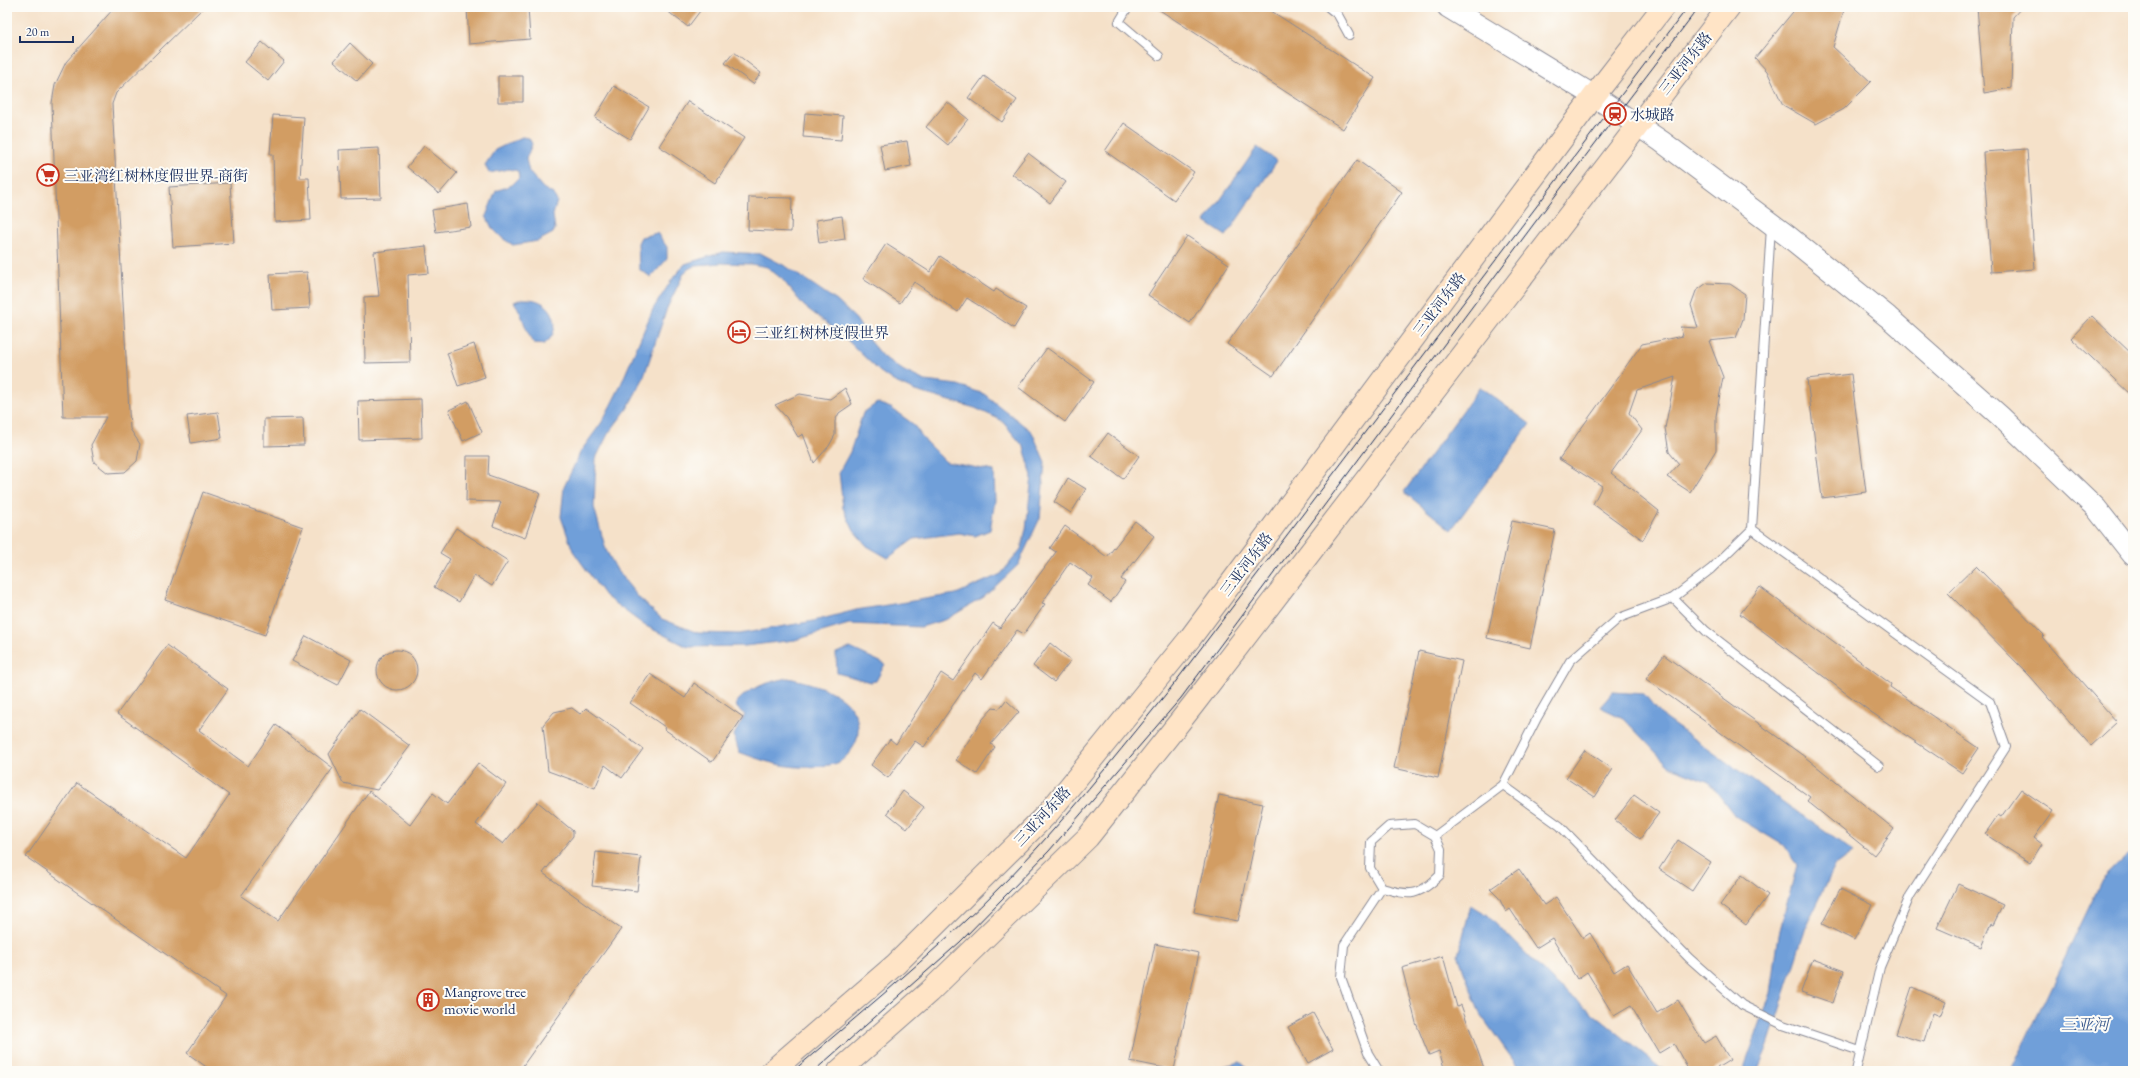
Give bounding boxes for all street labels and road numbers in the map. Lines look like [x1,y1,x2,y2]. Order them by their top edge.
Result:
street label: 三亚河东路 [1654,28,1716,98]
street label: 三亚河东路 [1409,268,1469,340]
street label: 三亚河东路 [1216,528,1276,600]
street label: 三亚河东路 [1009,782,1075,850]

